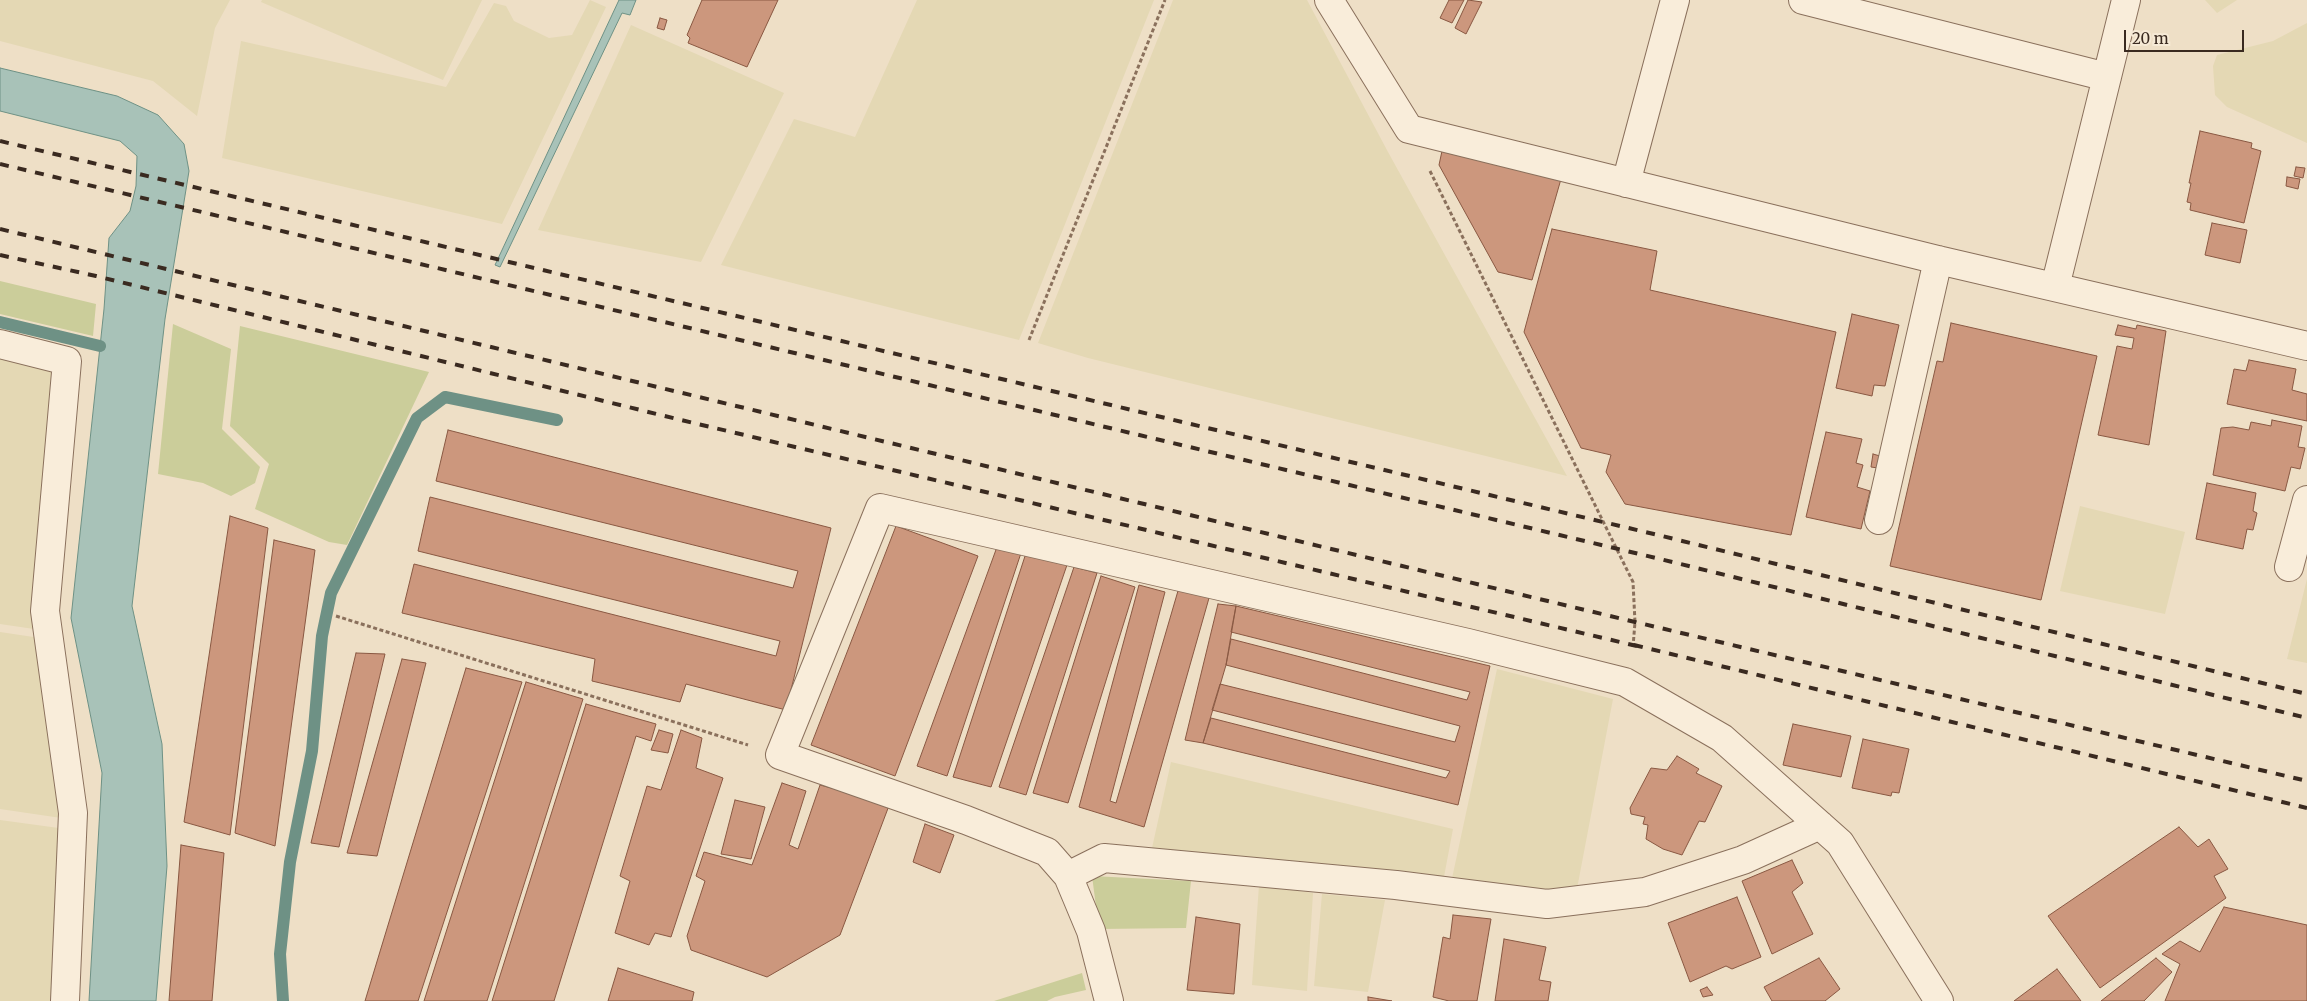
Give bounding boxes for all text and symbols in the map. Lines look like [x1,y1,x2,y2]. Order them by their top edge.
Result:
scale bar [2127,20,2247,52]
text: 20 m [2132,29,2169,48]

